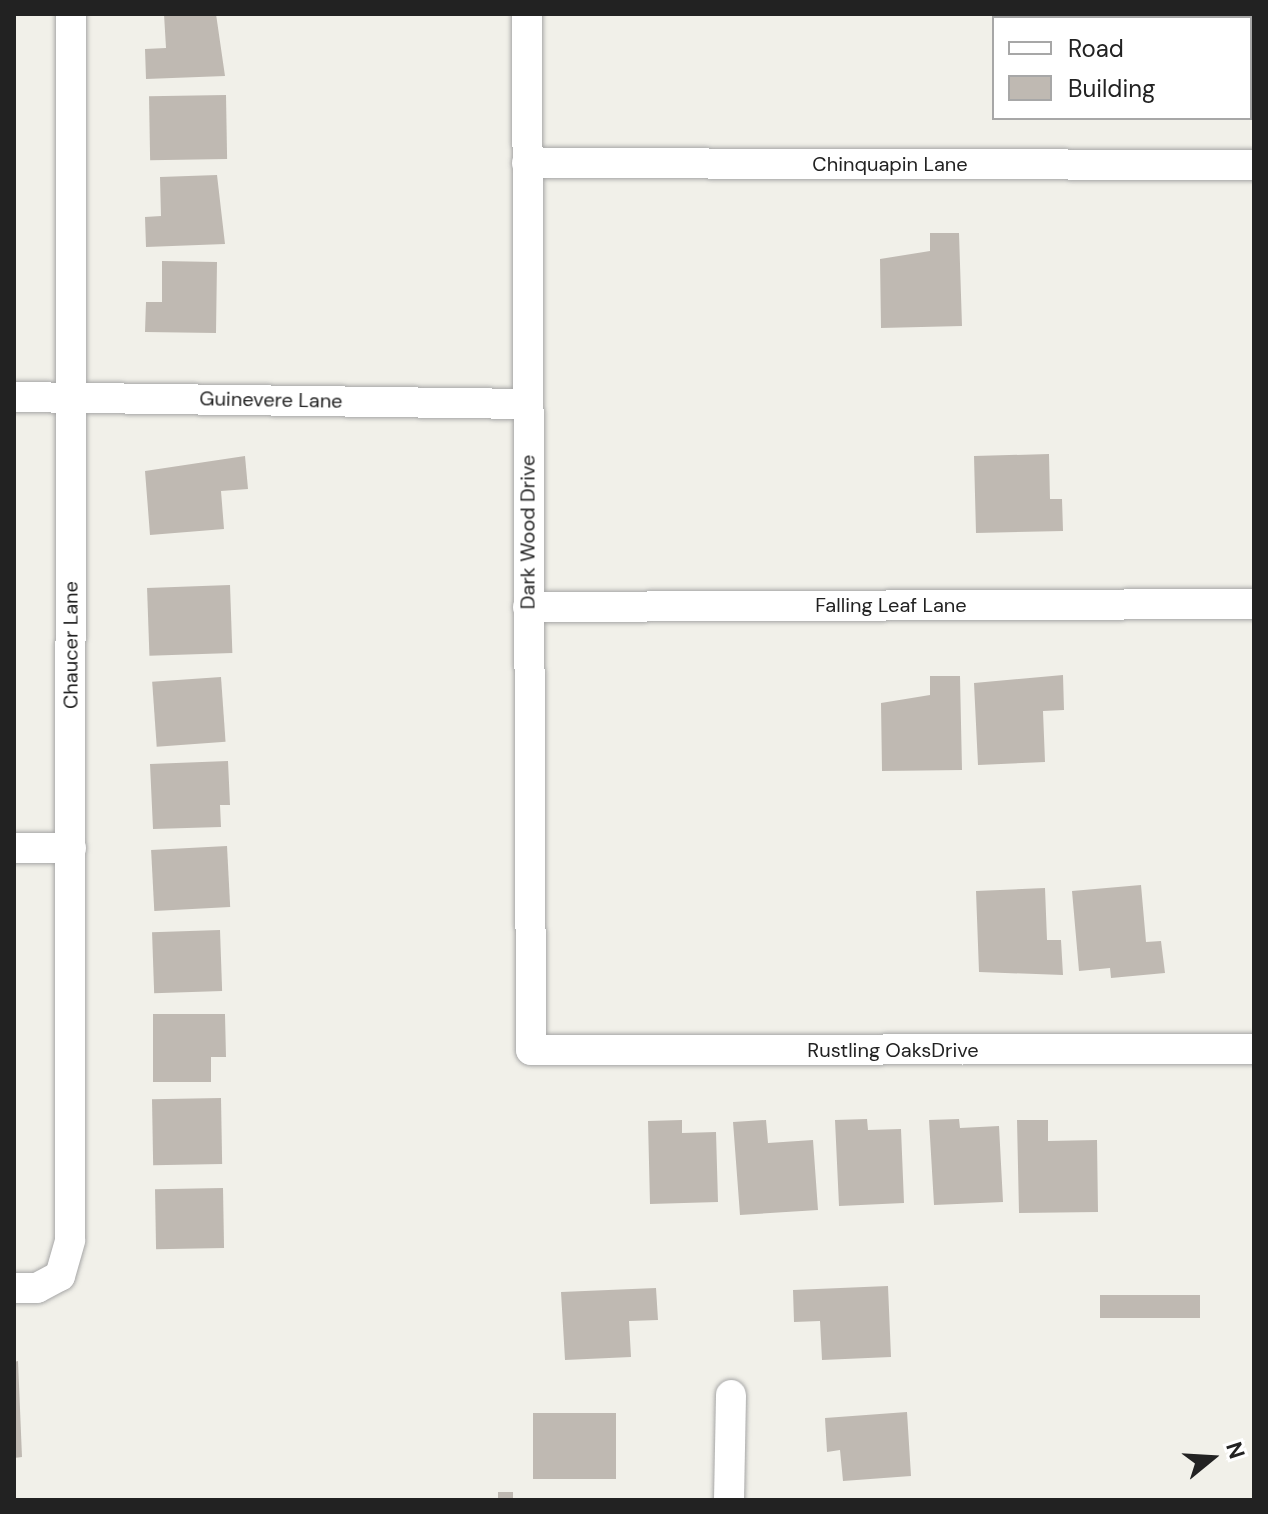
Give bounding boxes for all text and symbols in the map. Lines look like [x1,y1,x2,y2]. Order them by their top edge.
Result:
legend [992,16,1252,120]
text: Road [1068,33,1124,64]
text: Building [1068,73,1155,104]
street label: Chinquapin Lane [812,152,968,176]
street label: Guinevere Lane [199,387,343,413]
street label: Dark Wood Drive [516,455,540,609]
street label: Chaucer Lane [59,581,83,709]
street label: Falling Leaf Lane [815,593,967,617]
street label: Rustling OaksDrive [807,1038,979,1062]
north arrow [1172,1418,1252,1498]
text: N [1219,1438,1252,1463]

